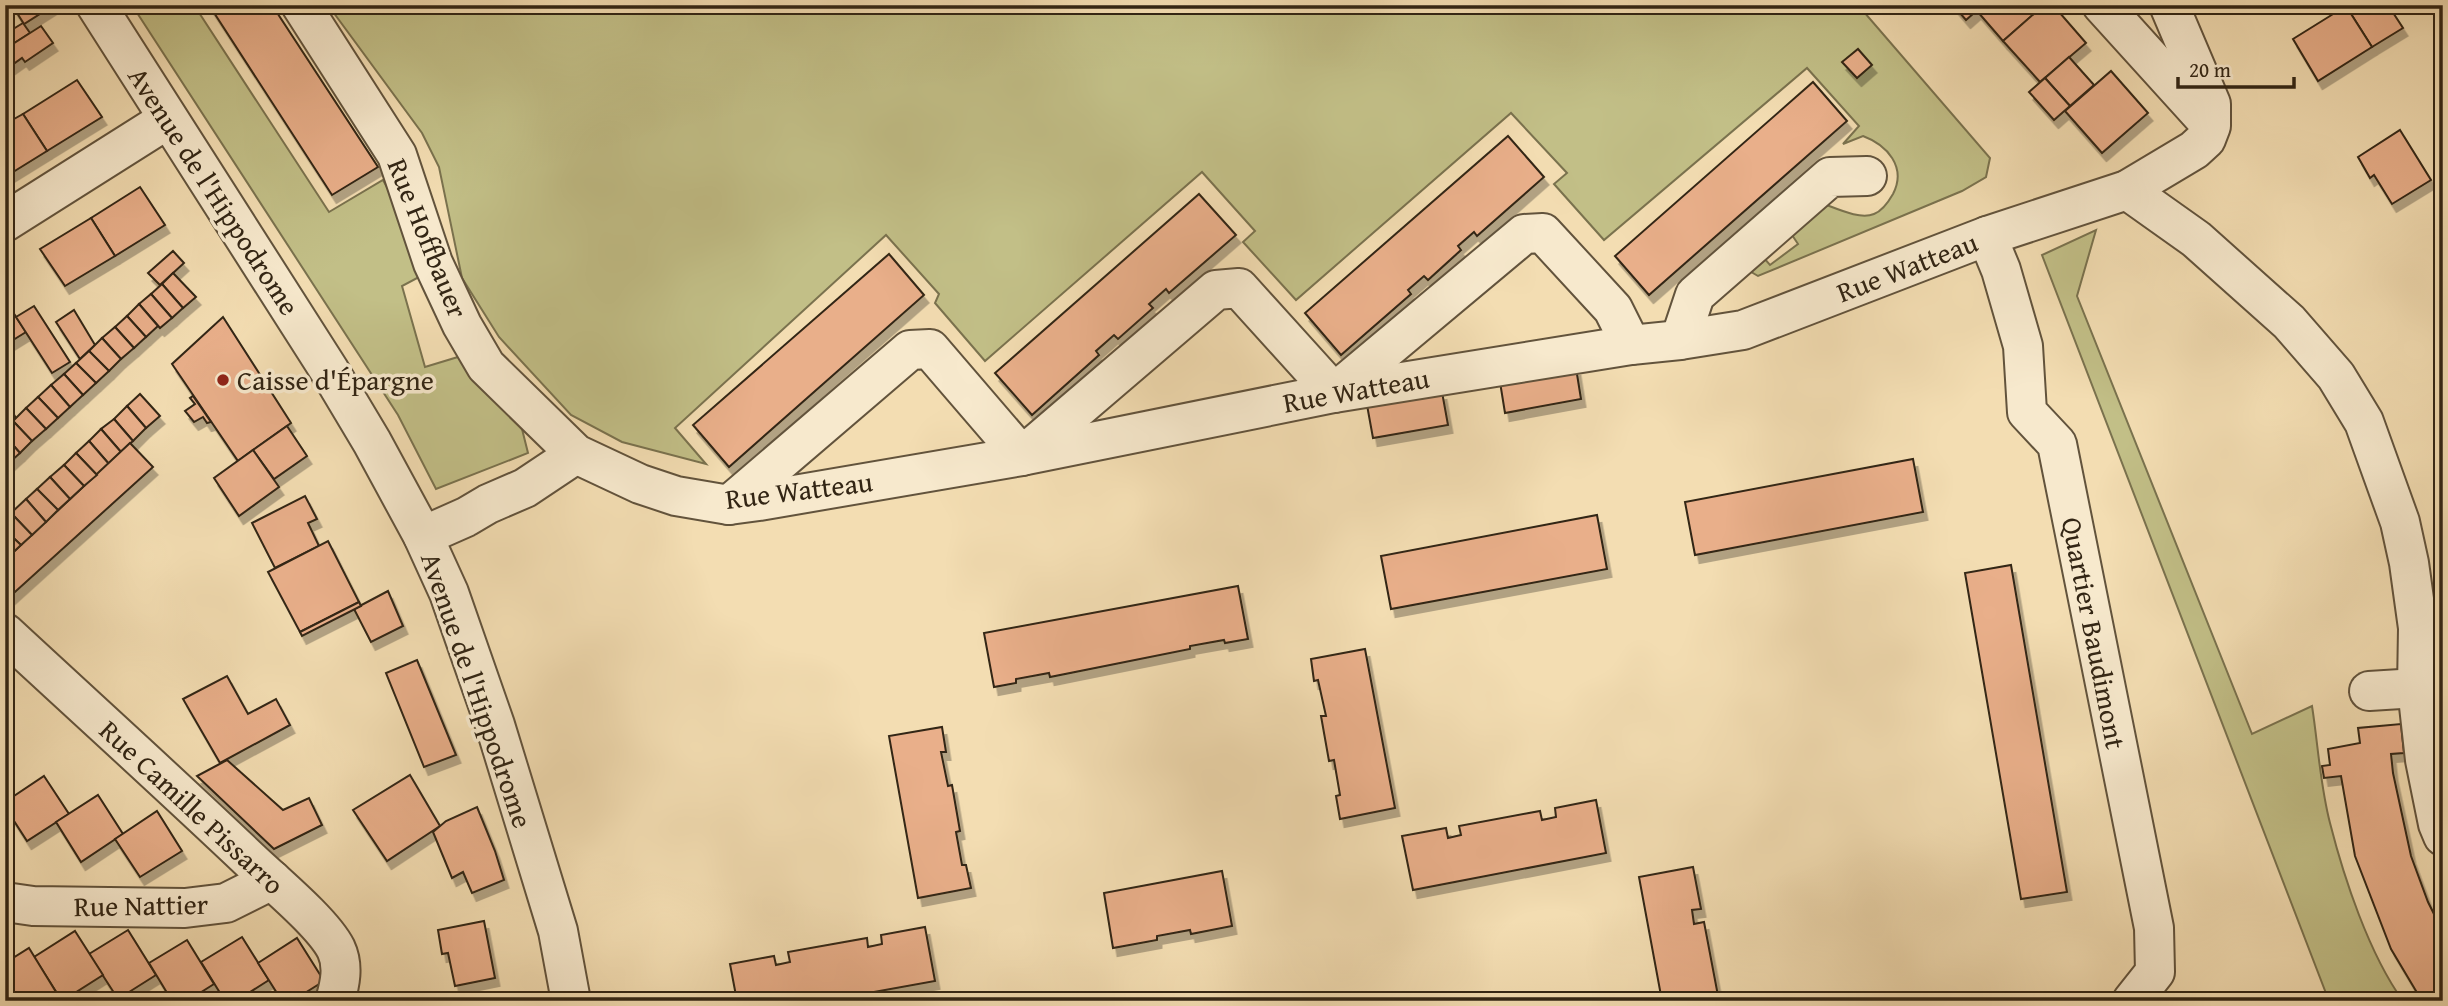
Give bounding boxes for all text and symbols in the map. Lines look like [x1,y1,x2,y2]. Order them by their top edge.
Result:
scale bar [2178,46,2294,90]
text: 20 m [2189,54,2231,85]
street label: Avenue de l'Hippodrome [119,58,310,323]
street label: Rue Hoffbauer [378,152,479,324]
street label: Rue Watteau [1830,221,1983,312]
street label: Rue Watteau [1280,356,1432,423]
place label: Caisse d'Épargne [237,359,434,400]
marker: Caisse d'Épargne [215,372,231,388]
street label: Rue Watteau [723,460,875,519]
street label: Quartier Baudimont [2052,513,2137,752]
street label: Avenue de l'Hippodrome [411,547,544,833]
street label: Rue Camille Pissarro [91,710,294,904]
street label: Rue Nattier [73,883,209,926]

